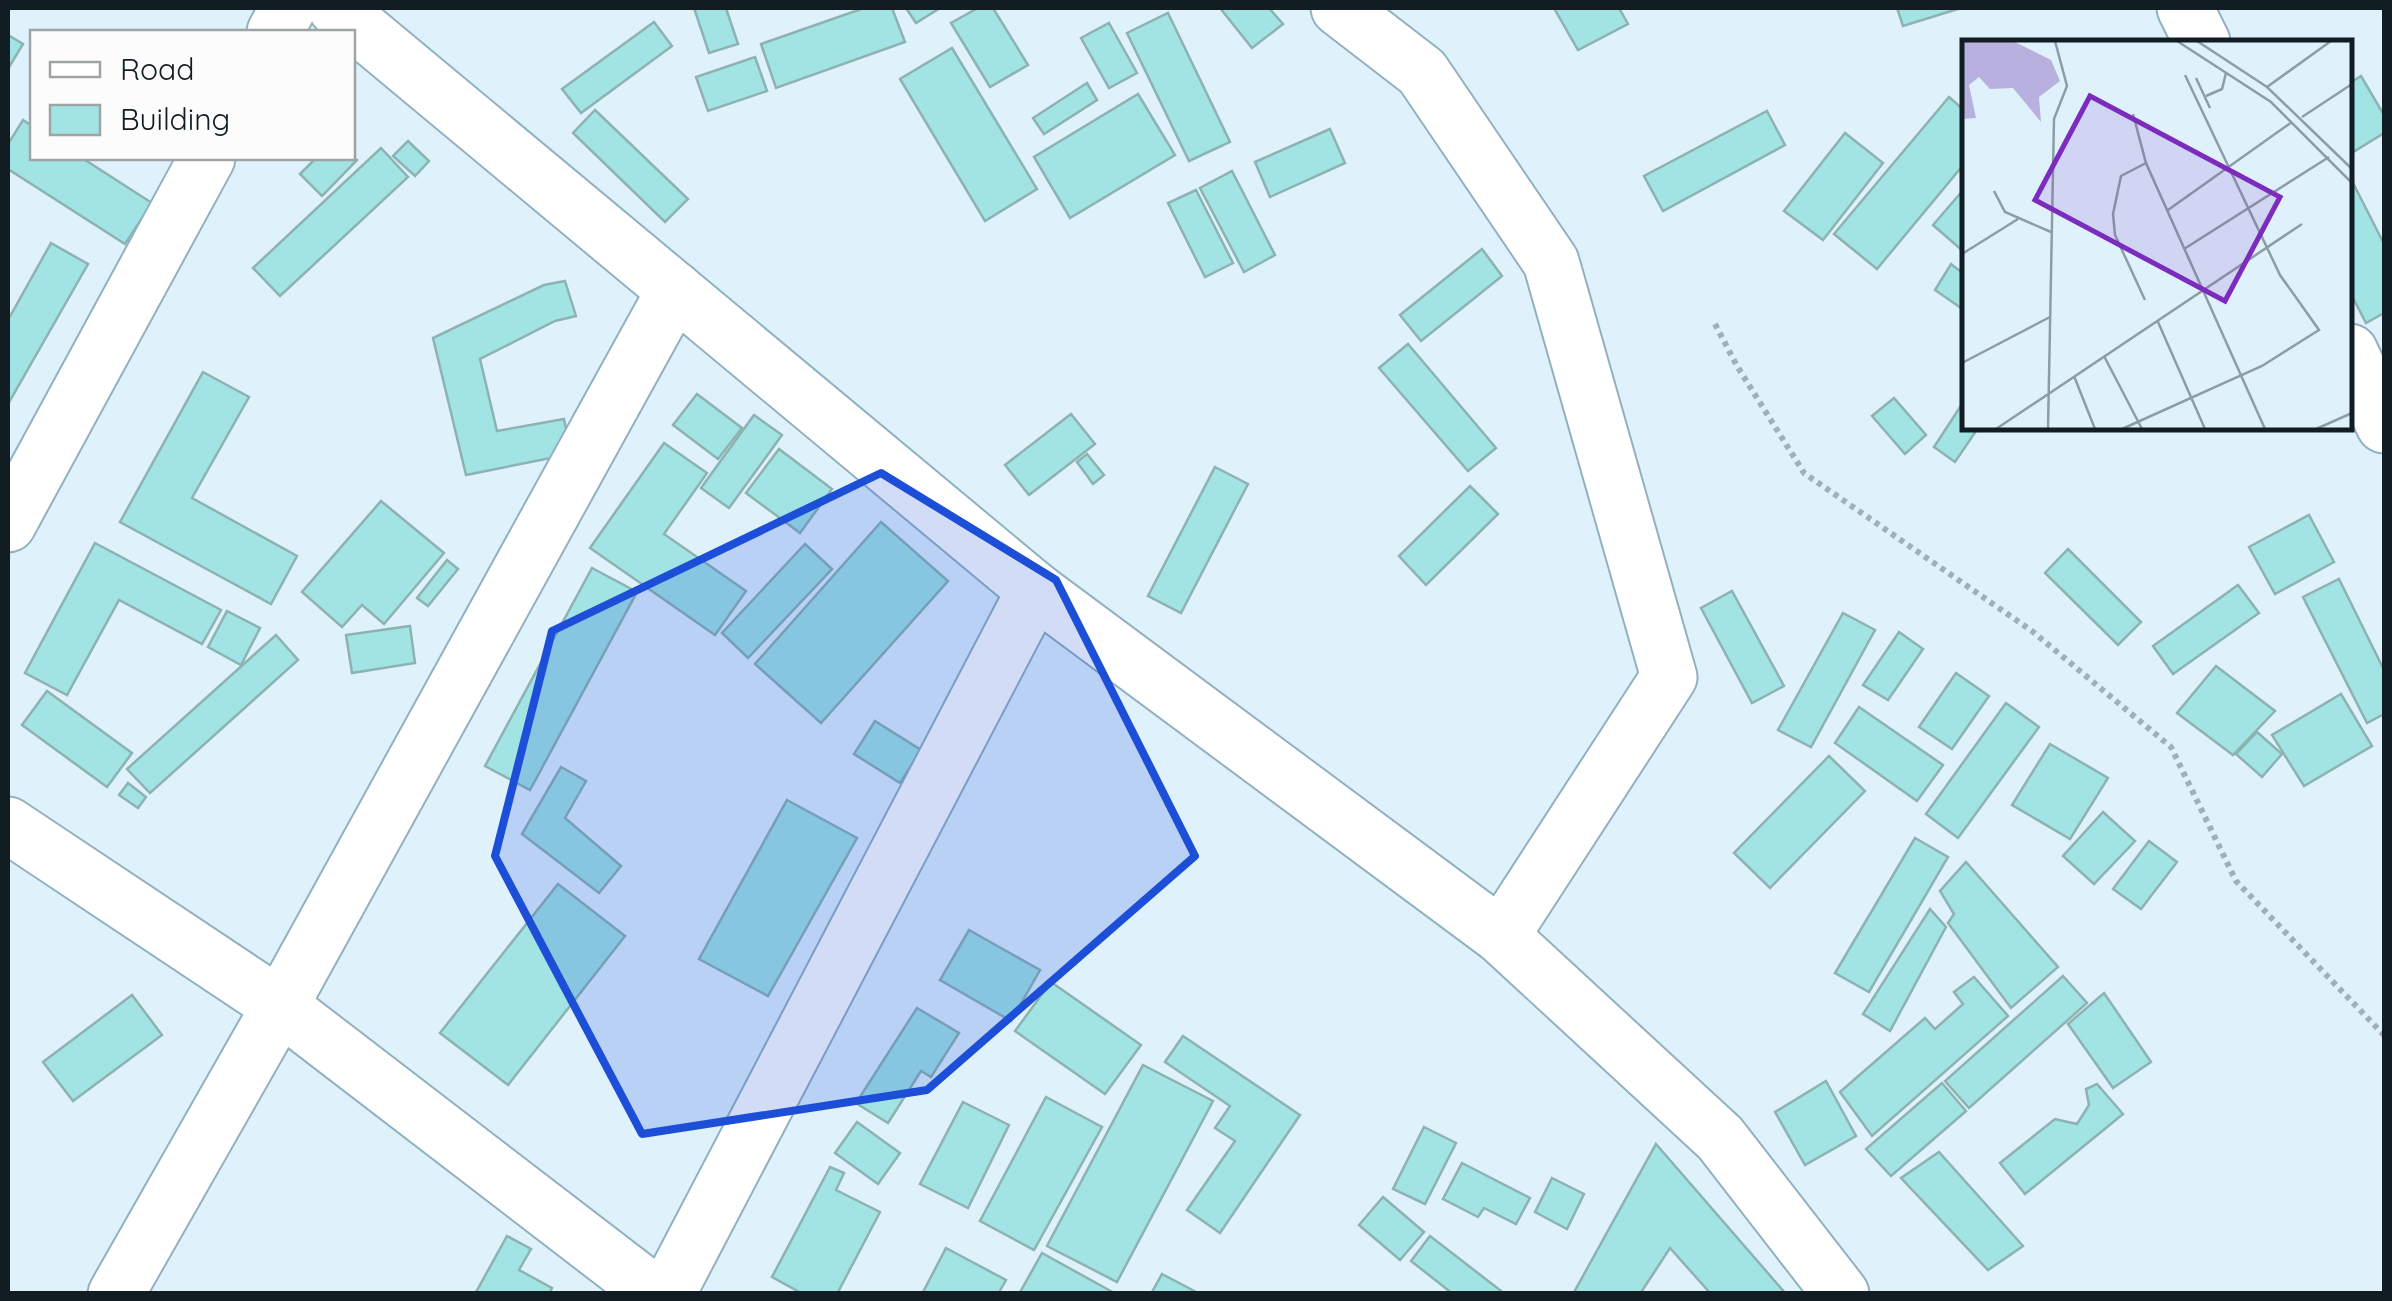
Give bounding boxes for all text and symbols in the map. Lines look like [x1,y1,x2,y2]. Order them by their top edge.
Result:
legend [30,30,355,160]
inset map [1962,40,2352,430]
text: Road [120,50,194,88]
text: Building [120,100,230,138]

